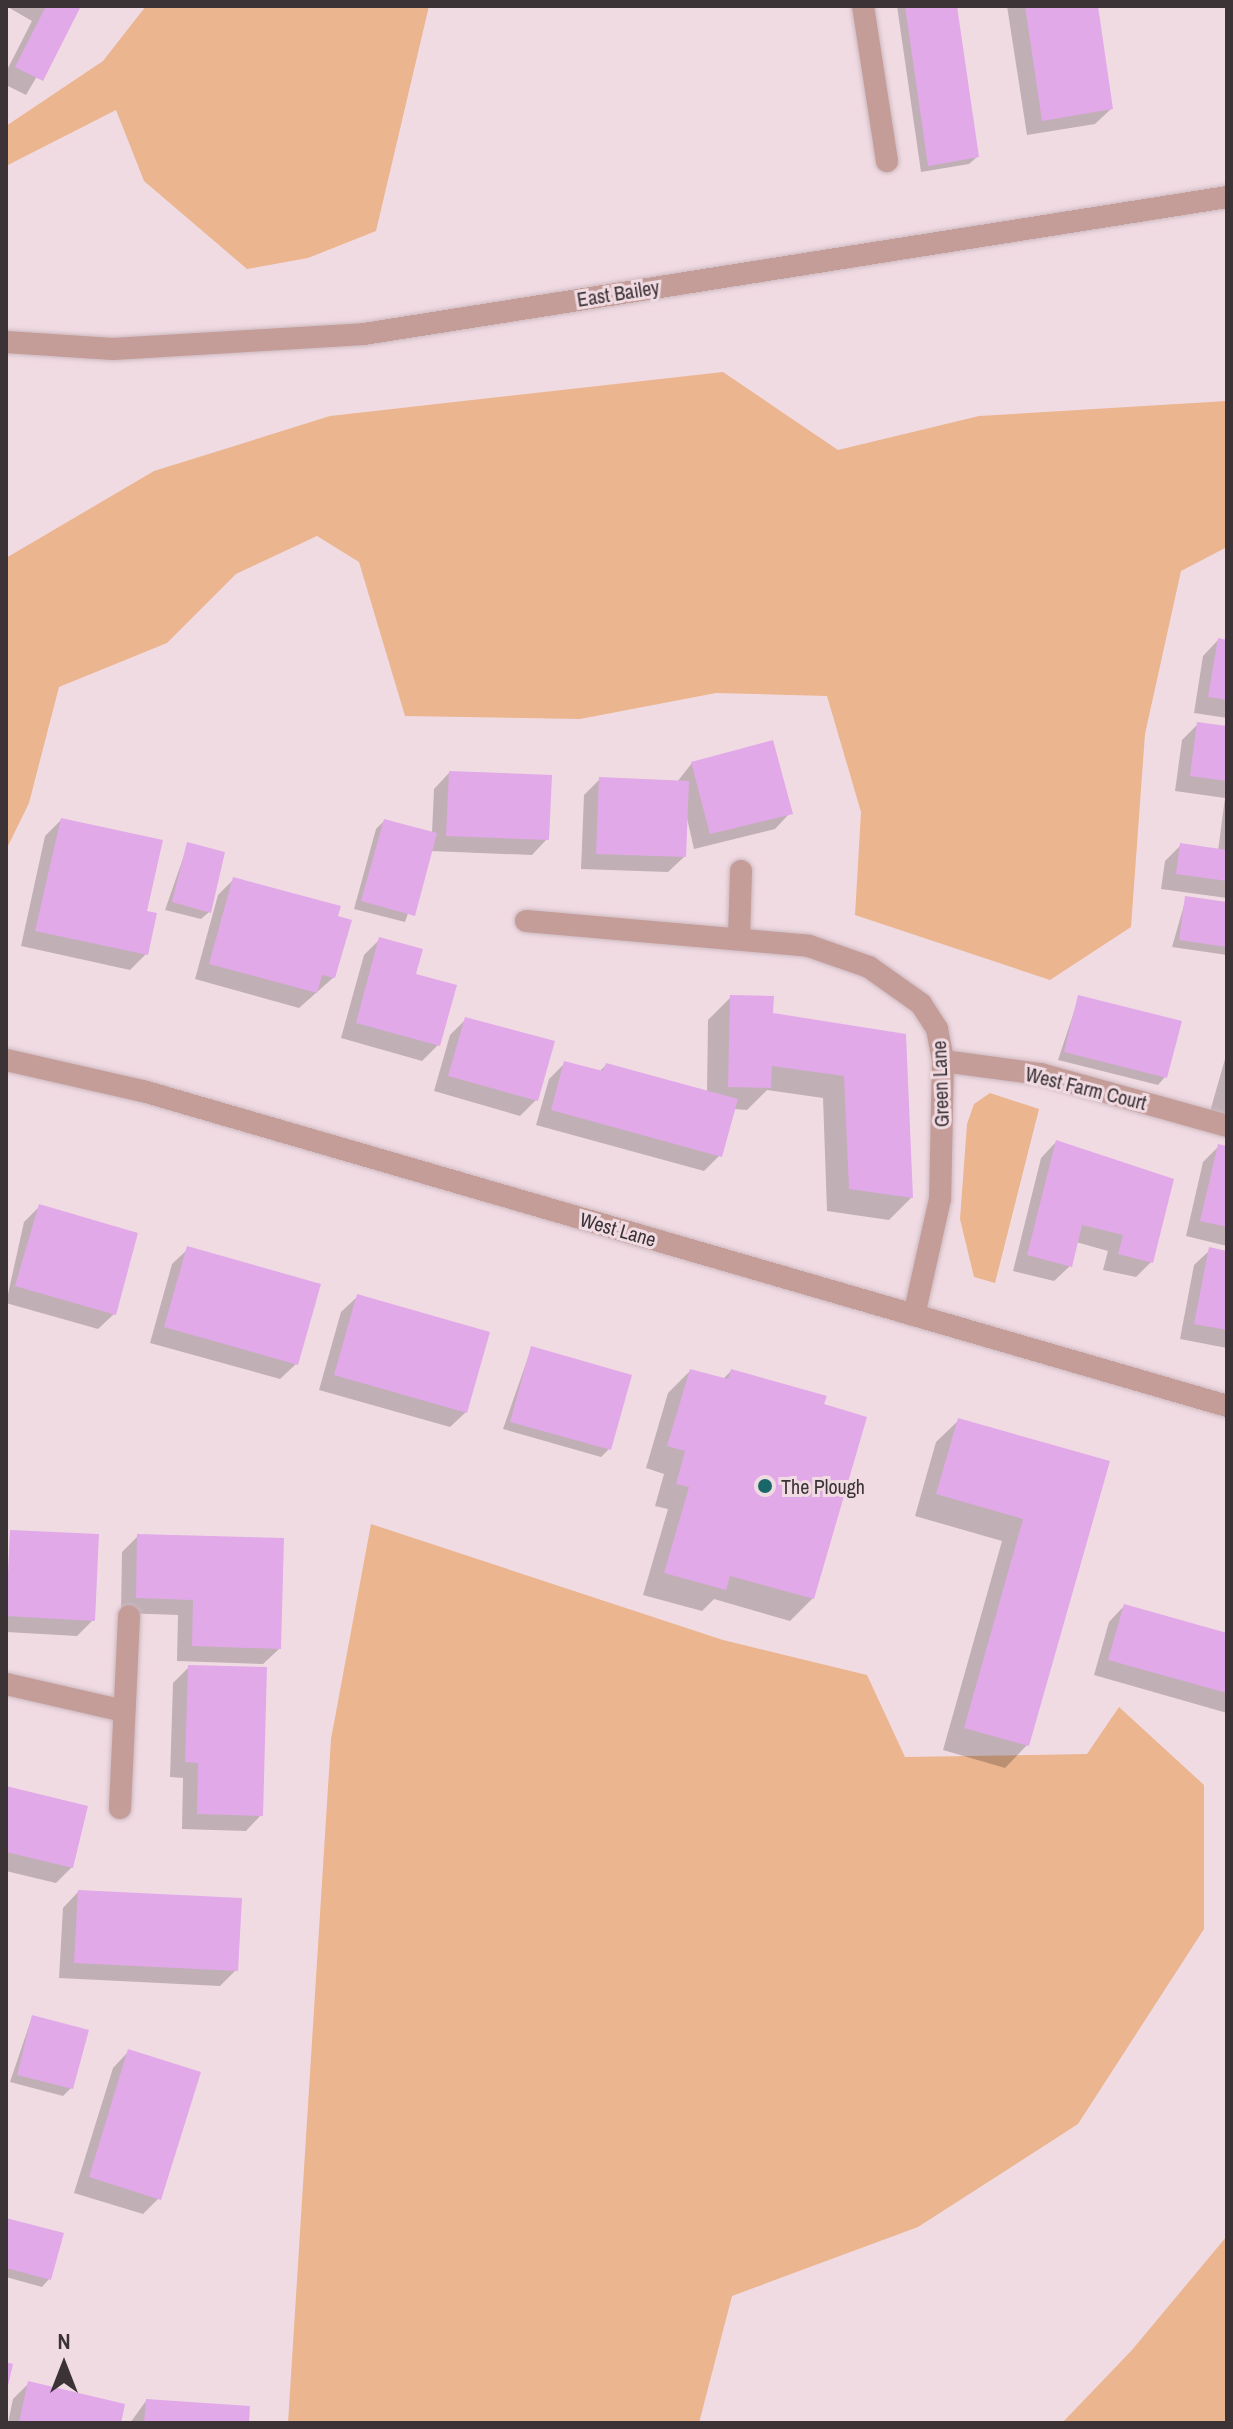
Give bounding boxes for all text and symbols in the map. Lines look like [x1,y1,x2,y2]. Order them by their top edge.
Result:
street label: East Bailey [575,275,661,311]
street label: Green Lane [926,1040,954,1128]
street label: West Farm Court [1023,1061,1149,1115]
street label: West Lane [577,1207,659,1251]
place label: The Plough [781,1474,865,1498]
marker: The Plough [756,1477,774,1495]
north arrow [24,2325,104,2405]
text: N [57,2326,71,2356]

